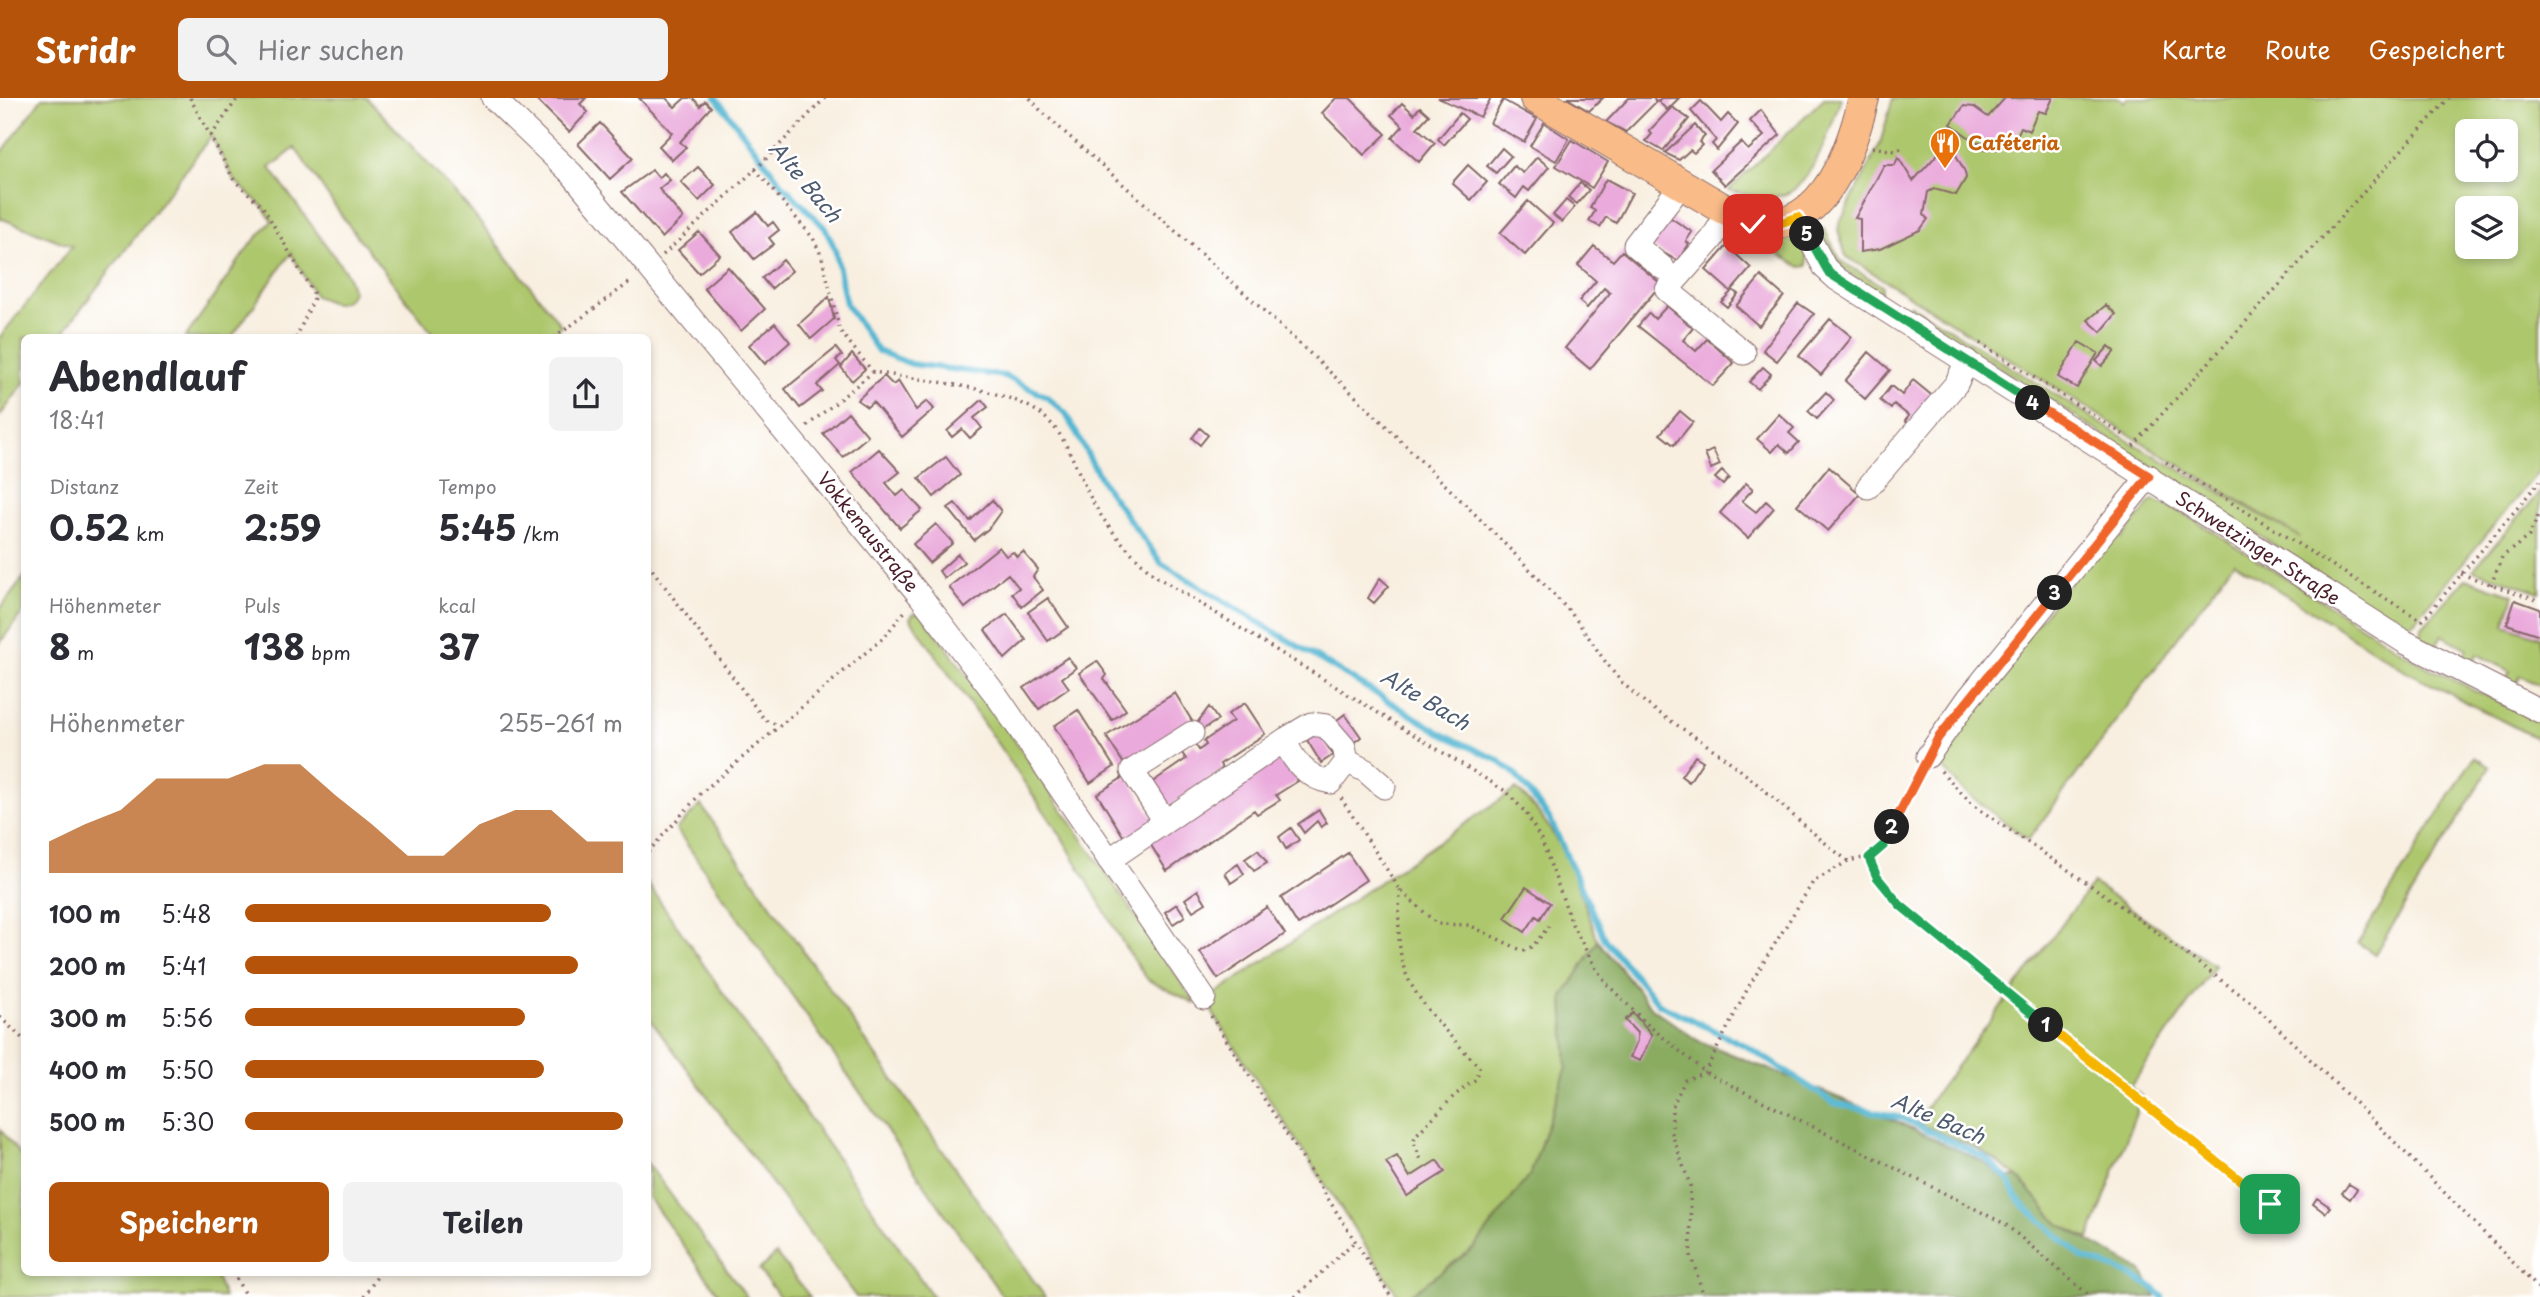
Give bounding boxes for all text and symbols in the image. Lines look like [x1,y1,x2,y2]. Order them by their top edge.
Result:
search box [178,18,668,81]
text: Stridr [35,24,136,74]
icon: search [202,30,240,68]
text: Hier suchen [258,30,404,69]
text: Karte [2162,31,2227,67]
text: Route [2265,31,2331,67]
text: Gespeichert [2369,31,2505,67]
map controls [2455,119,2518,259]
button: locate [2455,119,2518,182]
restaurant icon: Caféteria [1928,126,1962,170]
place label: Caféteria [1968,128,2060,156]
water label: Alte Bach [763,133,851,229]
pin [1723,194,1783,254]
button: layers [2455,196,2518,259]
icon: check [1734,205,1772,243]
pin: 5 [1790,216,1825,252]
text: 5 [1800,219,1813,247]
text: Abendlauf [49,347,246,404]
button: share [549,357,623,431]
pin: 4 [2016,386,2050,420]
text: 4 [2026,388,2039,416]
text: 18:41 [49,402,104,437]
street label: Vokkenaustraße [811,465,926,598]
text: Distanz [49,472,119,500]
text: Zeit [244,472,279,500]
text: Tempo [438,472,496,500]
street label: Schwetzinger Straße [2171,483,2347,611]
text: 0.52 [49,500,130,553]
text: 2:59 [244,500,321,553]
text: 5:45 [438,500,517,553]
text: km [130,519,165,547]
text: /km [517,519,560,547]
pin: 3 [2038,575,2072,610]
text: 3 [2048,578,2061,606]
text: Höhenmeter [49,591,161,619]
text: Puls [244,591,280,619]
text: kcal [438,591,476,619]
text: 8 [49,619,71,672]
text: 138 [244,619,305,672]
text: 37 [438,619,479,672]
text: m [71,638,94,666]
text: bpm [305,638,351,666]
water label: Alte Bach [1376,659,1477,738]
text: Höhenmeter [49,705,185,740]
text: 255–261 m [498,705,623,740]
pin: 2 [1874,810,1910,844]
text: 2 [1885,812,1898,840]
text: 100 m [49,896,121,931]
text: 5:48 [161,896,212,931]
text: 200 m [49,948,126,983]
text: 5:41 [161,948,207,983]
text: 300 m [49,1000,127,1035]
text: 5:56 [161,1000,213,1035]
pin: 1 [2028,1007,2064,1042]
text: 1 [2041,1010,2050,1038]
text: 400 m [49,1052,127,1087]
text: 5:50 [161,1052,214,1087]
water label: Alte Bach [1887,1083,1991,1151]
text: 500 m [49,1104,126,1139]
text: 5:30 [161,1104,214,1139]
pin [2240,1174,2300,1234]
button: Speichern [49,1182,329,1262]
button: Teilen [343,1182,623,1262]
icon: arrive [2251,1185,2289,1223]

